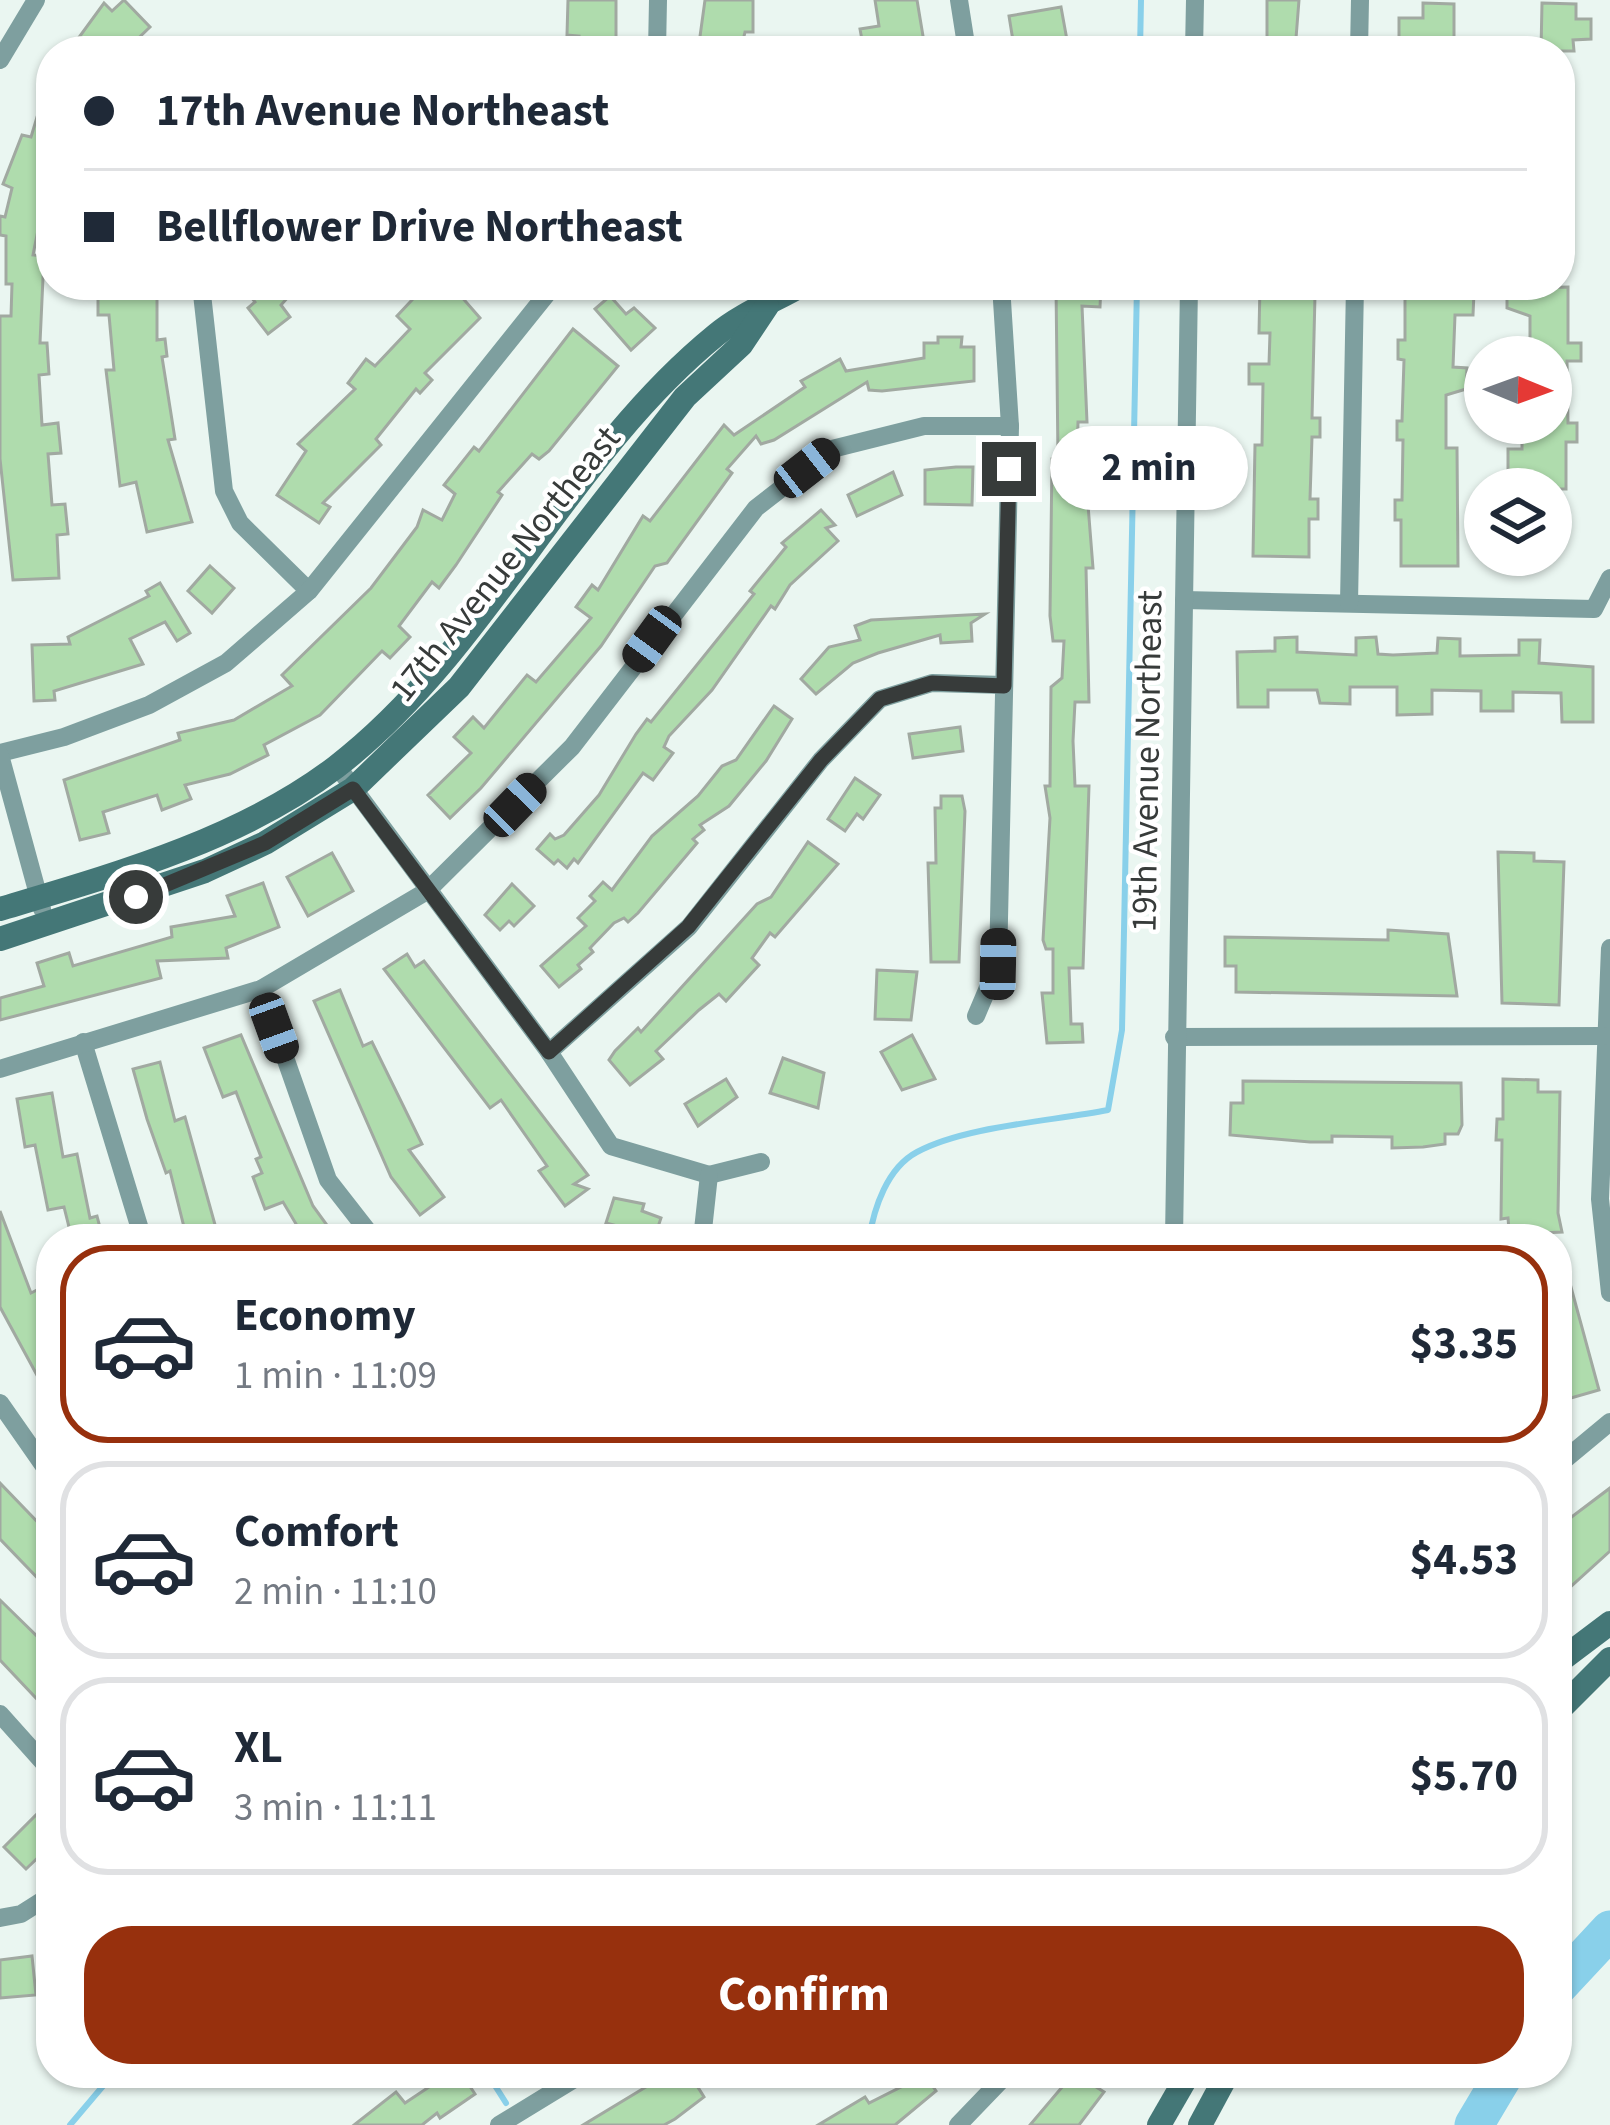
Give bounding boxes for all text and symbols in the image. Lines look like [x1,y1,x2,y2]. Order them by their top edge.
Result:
text: 17th Avenue Northeast [156,79,609,143]
text: Bellflower Drive Northeast [156,195,683,259]
north arrow [1464,336,1572,444]
map controls [1464,336,1572,576]
street label: 17th Avenue Northeast [378,415,632,713]
callout: 2 min [1051,427,1249,511]
car [768,432,846,504]
text: 2 min [1102,440,1196,496]
route end [982,442,1036,496]
button: layers [1464,468,1572,576]
street label: 19th Avenue Northeast [1119,590,1175,932]
car [616,599,688,679]
car [477,767,553,843]
route start [109,870,163,924]
car [979,928,1017,1000]
car [245,988,303,1068]
text: Economy [234,1284,416,1348]
icon: car [90,1290,198,1398]
text: $3.35 [1409,1312,1518,1376]
text: 1 min · 11:09 [234,1348,437,1404]
text: Comfort [234,1500,399,1564]
icon: car [90,1506,198,1614]
text: $4.53 [1409,1528,1518,1592]
text: 2 min · 11:10 [234,1564,437,1620]
text: XL [234,1716,283,1780]
icon: car [90,1722,198,1830]
text: $5.70 [1409,1744,1518,1808]
text: 3 min · 11:11 [234,1780,437,1836]
button: Confirm [84,1926,1524,2064]

